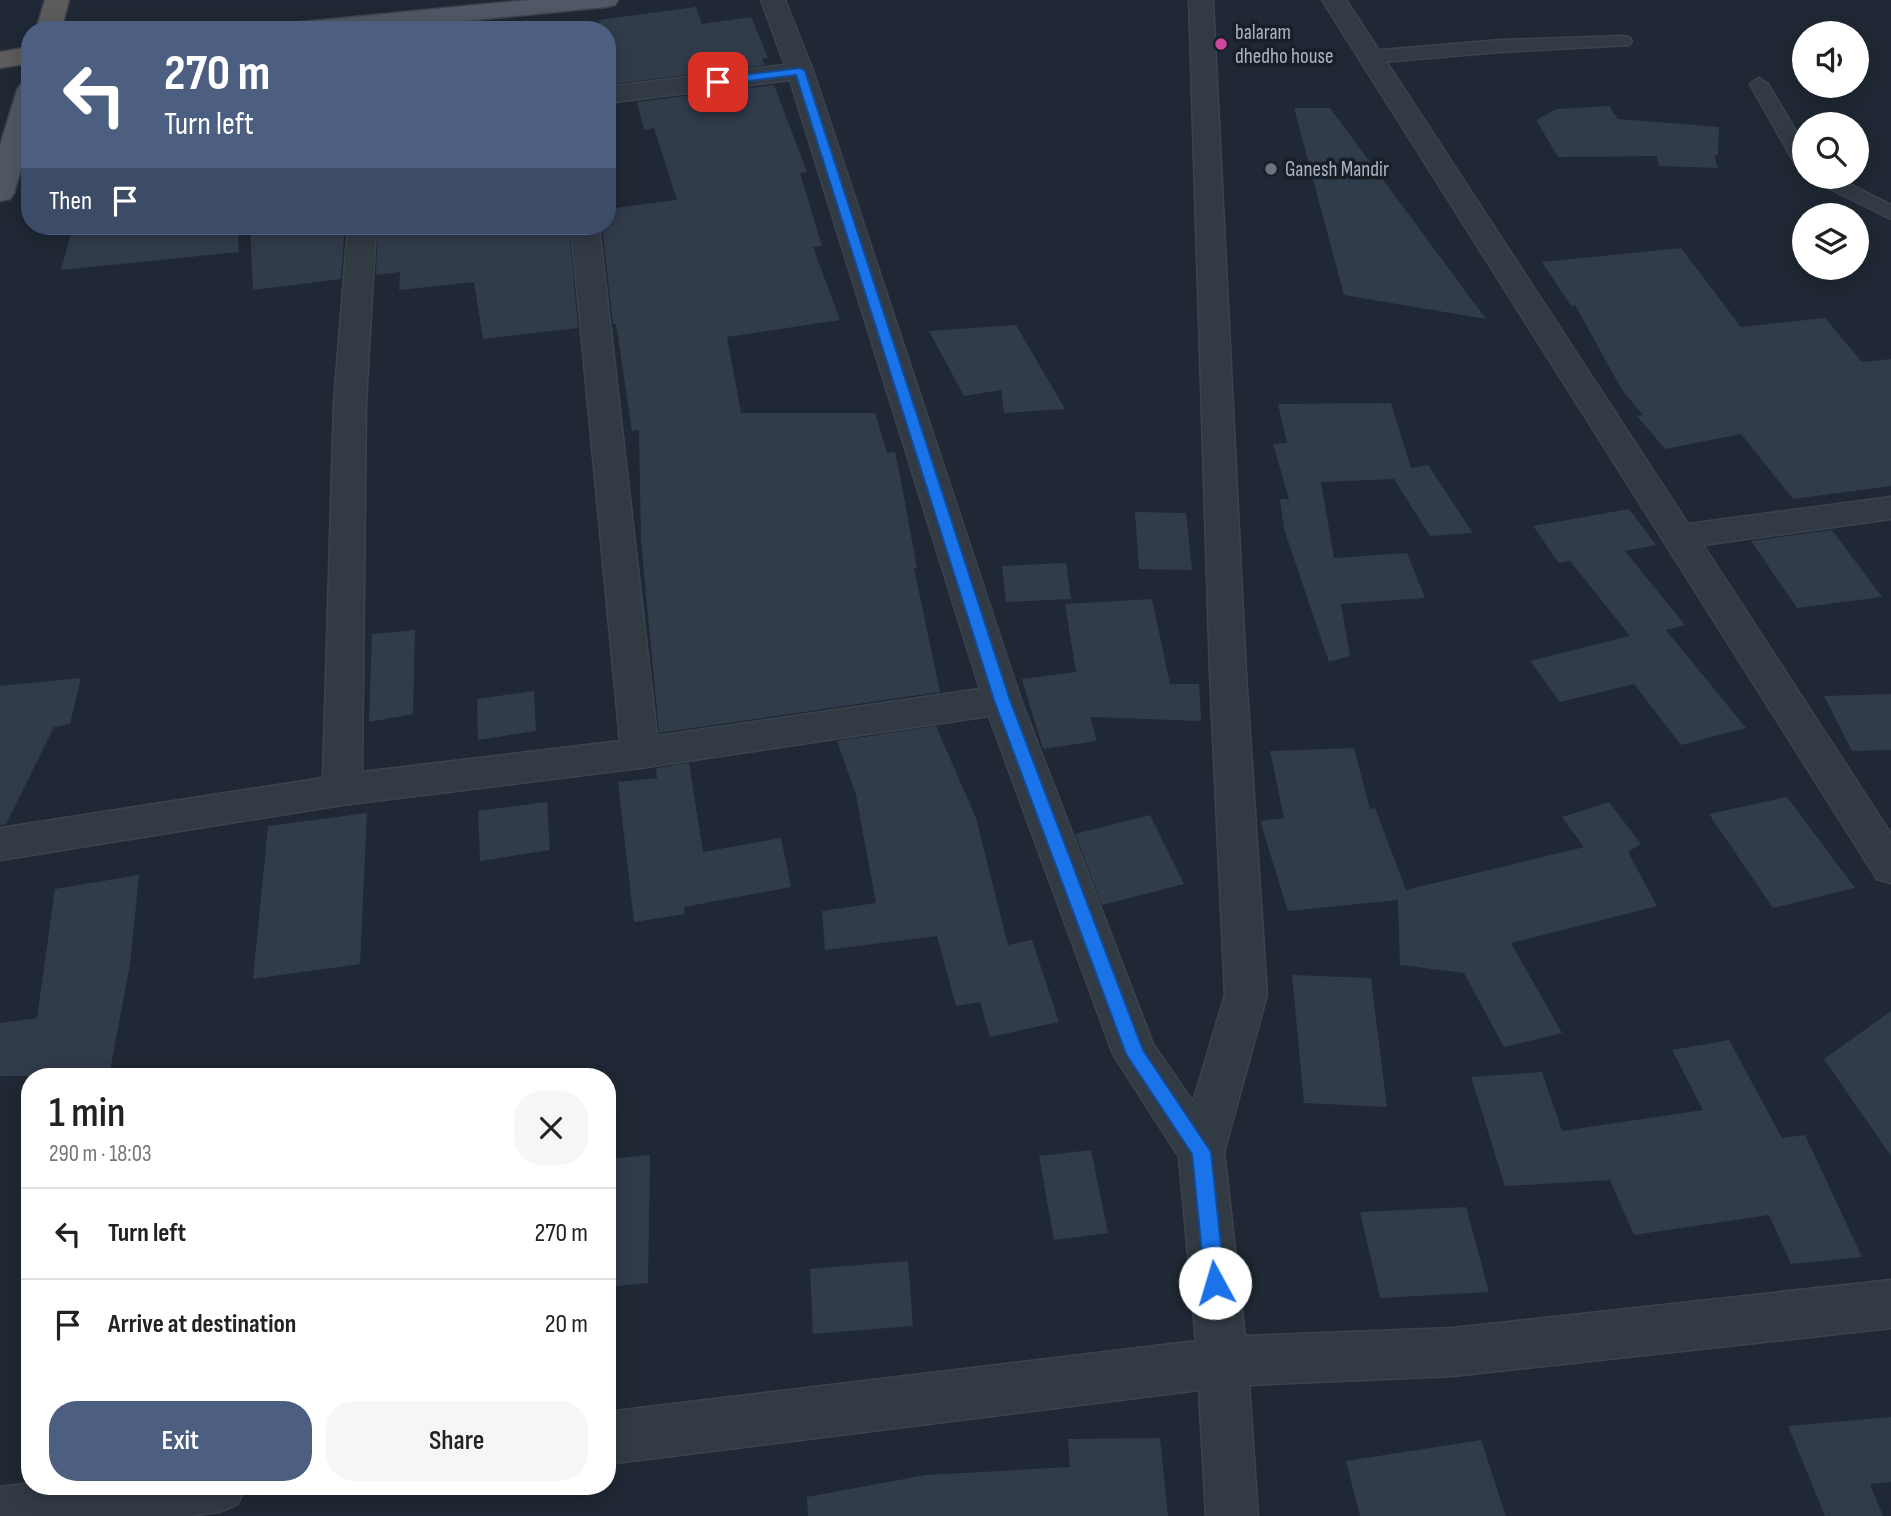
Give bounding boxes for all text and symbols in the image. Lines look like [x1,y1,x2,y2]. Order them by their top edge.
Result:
place label: balaram dhedho house [1235,20,1333,69]
map controls [1792,21,1869,280]
button: sound [1792,21,1869,98]
marker: balaram dhedho house [1213,36,1229,52]
text: 270 m [164,45,270,104]
icon: left [49,49,140,140]
pin [688,52,748,112]
icon: arrive [699,63,737,101]
text: Turn left [164,105,254,144]
button: search [1792,112,1869,189]
place label: Ganesh Mandir [1285,157,1389,182]
marker: Ganesh Mandir [1263,161,1279,177]
icon: arrive [106,182,144,220]
text: Then [49,186,92,217]
button: layers [1792,203,1869,280]
text: 1 min [49,1088,125,1139]
button: close [514,1091,588,1165]
text: 290 m · 18:03 [49,1140,152,1168]
icon: left [49,1215,87,1253]
text: Turn left [108,1218,186,1249]
text: 270 m [535,1218,588,1249]
position arrow [1178,1246,1252,1320]
icon: arrive [49,1306,87,1344]
text: Arrive at destination [108,1309,296,1340]
text: 20 m [545,1309,588,1340]
button: Exit [49,1401,312,1481]
button: Share [326,1401,588,1481]

